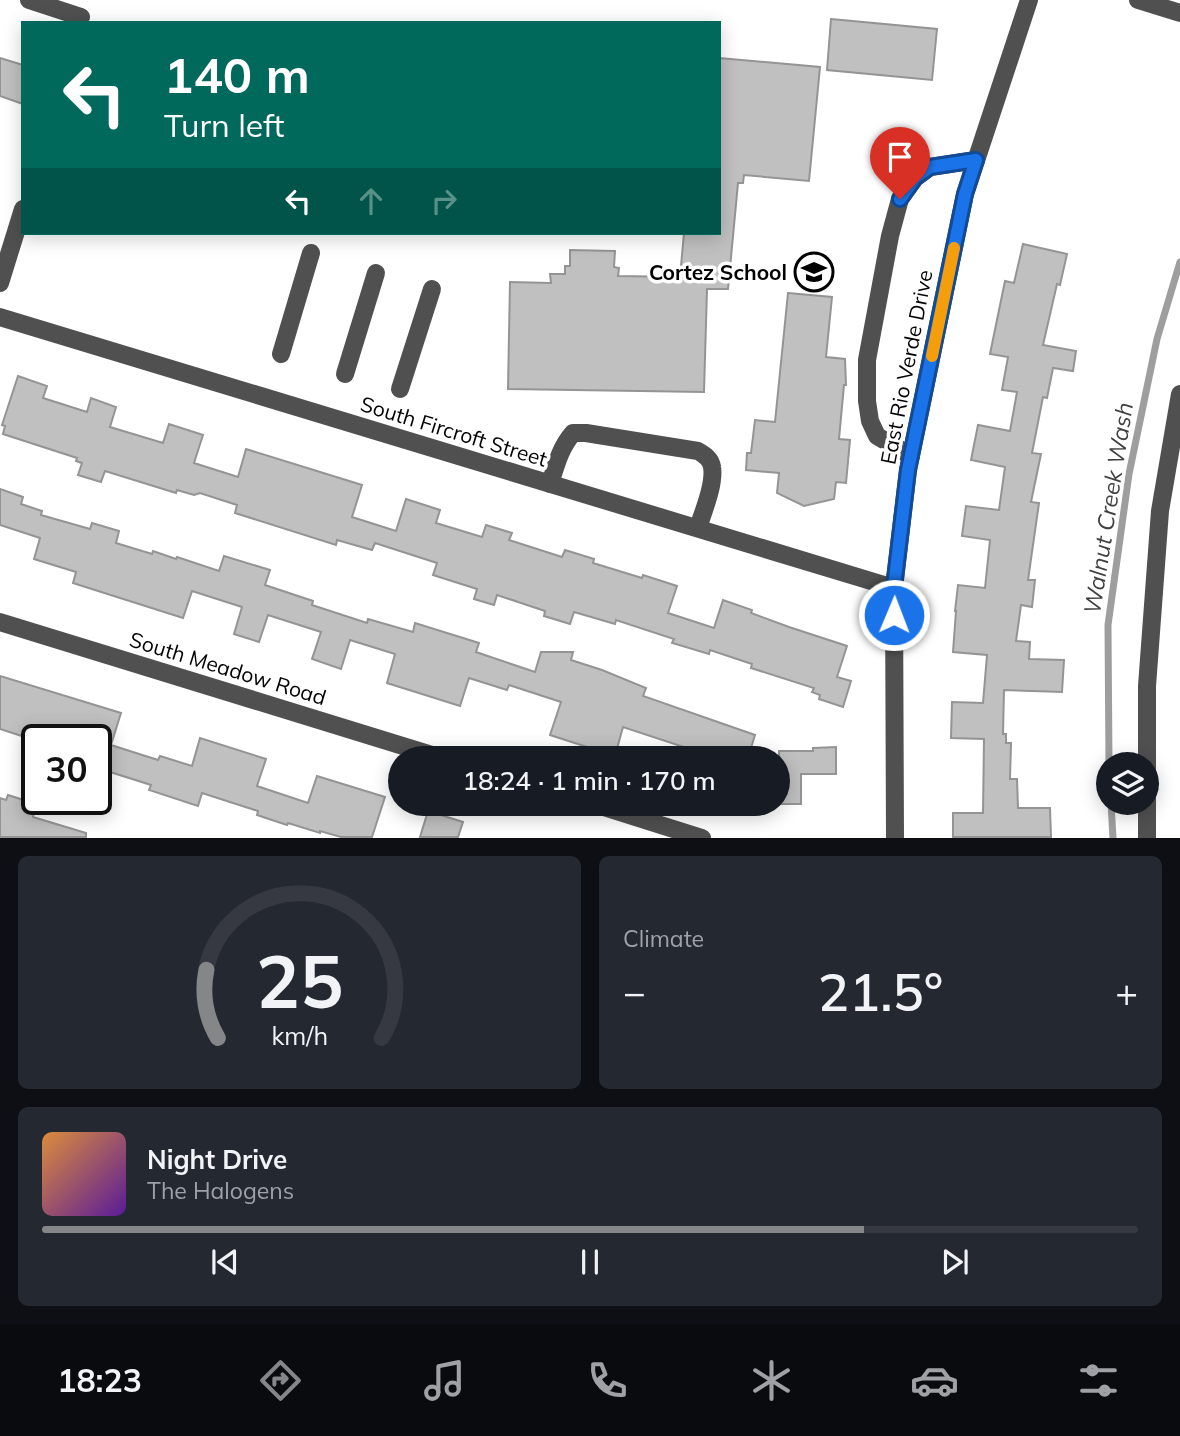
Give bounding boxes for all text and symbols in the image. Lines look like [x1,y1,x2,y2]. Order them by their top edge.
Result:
text: 140 m [164,44,310,105]
icon: left [49,49,140,140]
text: Turn left [164,105,284,145]
pin [870,127,930,199]
icon: arrive [881,138,919,176]
icon: left [279,182,317,220]
icon: ahead [352,182,390,220]
icon: right [425,182,463,220]
school or university icon: Cortez School [793,251,835,293]
place label: Cortez School [649,259,787,285]
street label: East Rio Verde Drive [874,268,938,466]
street label: South Fircroft Street [357,390,551,472]
water label: Walnut Creek Wash [1077,400,1139,616]
position arrow [857,578,931,652]
street label: South Meadow Road [127,626,329,710]
speed limit sign: 30 [21,724,112,815]
map controls [1096,752,1159,815]
button: layers [1096,752,1159,815]
text: 18:24 · 1 min · 170 m [462,764,716,797]
text: Climate [623,924,704,953]
text: 25 [256,936,343,1027]
text: 21.5° [818,959,943,1024]
text: − [623,968,646,1016]
text: + [1115,968,1138,1016]
text: km/h [271,1020,328,1051]
text: Night Drive [147,1143,287,1176]
text: The Halogens [147,1176,294,1205]
icon: previous [206,1243,244,1281]
icon: pause [571,1243,609,1281]
icon: next [936,1243,974,1281]
icon: directions [256,1356,305,1405]
icon: music [420,1356,469,1405]
icon: phone [583,1356,632,1405]
icon: climate [747,1356,796,1405]
icon: car [910,1356,959,1405]
icon: filters [1074,1356,1123,1405]
text: 18:23 [57,1360,142,1400]

